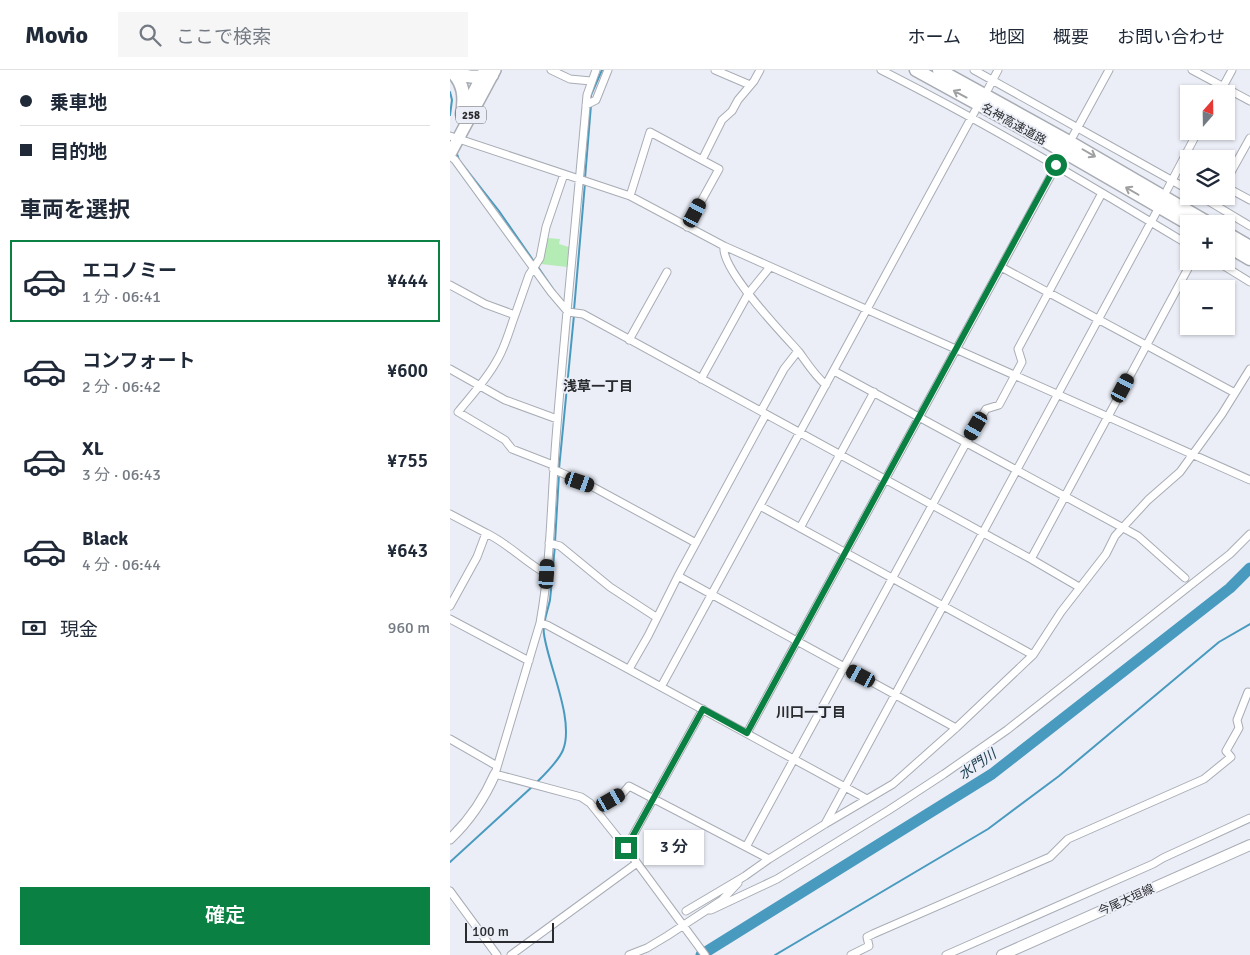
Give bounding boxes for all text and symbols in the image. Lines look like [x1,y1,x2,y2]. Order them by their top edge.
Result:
search box [118,12,468,57]
text: Movio [25,20,88,50]
icon: search [136,21,164,49]
text: ここで検索 [176,25,271,49]
text: ホーム [908,26,961,48]
text: 地図 [989,26,1025,48]
text: 概要 [1053,26,1089,48]
text: お問い合わせ [1117,26,1225,48]
north arrow [1180,85,1235,140]
map controls [1180,85,1235,335]
one-way arrow [953,89,968,98]
text: 乗車地 [50,91,107,115]
street label: 名神高速道路 [979,100,1049,148]
road number: 258 [456,106,486,124]
text: 目的地 [50,140,107,164]
one-way arrow [1081,148,1096,158]
button: layers [1180,150,1235,205]
route start [1045,154,1067,176]
one-way arrow [1125,185,1140,195]
text: 車両を選択 [20,196,130,223]
car [681,196,708,230]
button: + [1180,215,1235,270]
icon: car [22,259,67,304]
text: エコノミー [82,259,177,283]
text: ¥444 [387,269,428,293]
button: − [1180,280,1235,335]
text: 1 分 · 06:41 [82,287,161,307]
icon: car [22,349,67,394]
text: コンフォート [82,349,195,373]
text: ¥600 [387,359,428,383]
car [1109,371,1136,405]
text: 2 分 · 06:42 [82,377,161,397]
district label: 浅草一丁目 [563,378,633,395]
car [962,409,989,443]
text: XL [82,437,104,461]
icon: car [22,439,67,484]
text: ¥755 [387,449,428,473]
text: 3 分 · 06:43 [82,465,161,485]
car [563,470,596,494]
text: Black [82,527,128,551]
icon: car [22,529,67,574]
text: ¥643 [387,539,428,563]
text: 4 分 · 06:44 [82,555,161,575]
car [538,559,555,589]
icon: cash [20,614,48,642]
text: 現金 [60,618,98,642]
text: 960 m [388,618,430,638]
car [844,662,877,690]
district label: 川口一丁目 [776,704,846,721]
water label: 水門川 [955,745,1001,783]
car [594,786,627,814]
callout: 3 分 [644,830,704,866]
route end [615,837,637,859]
text: 3 分 [660,837,688,857]
street label: 今尾大垣線 [1096,881,1157,920]
button: 確定 [20,887,430,945]
scale bar [465,920,554,943]
text: 100 m [472,923,509,940]

